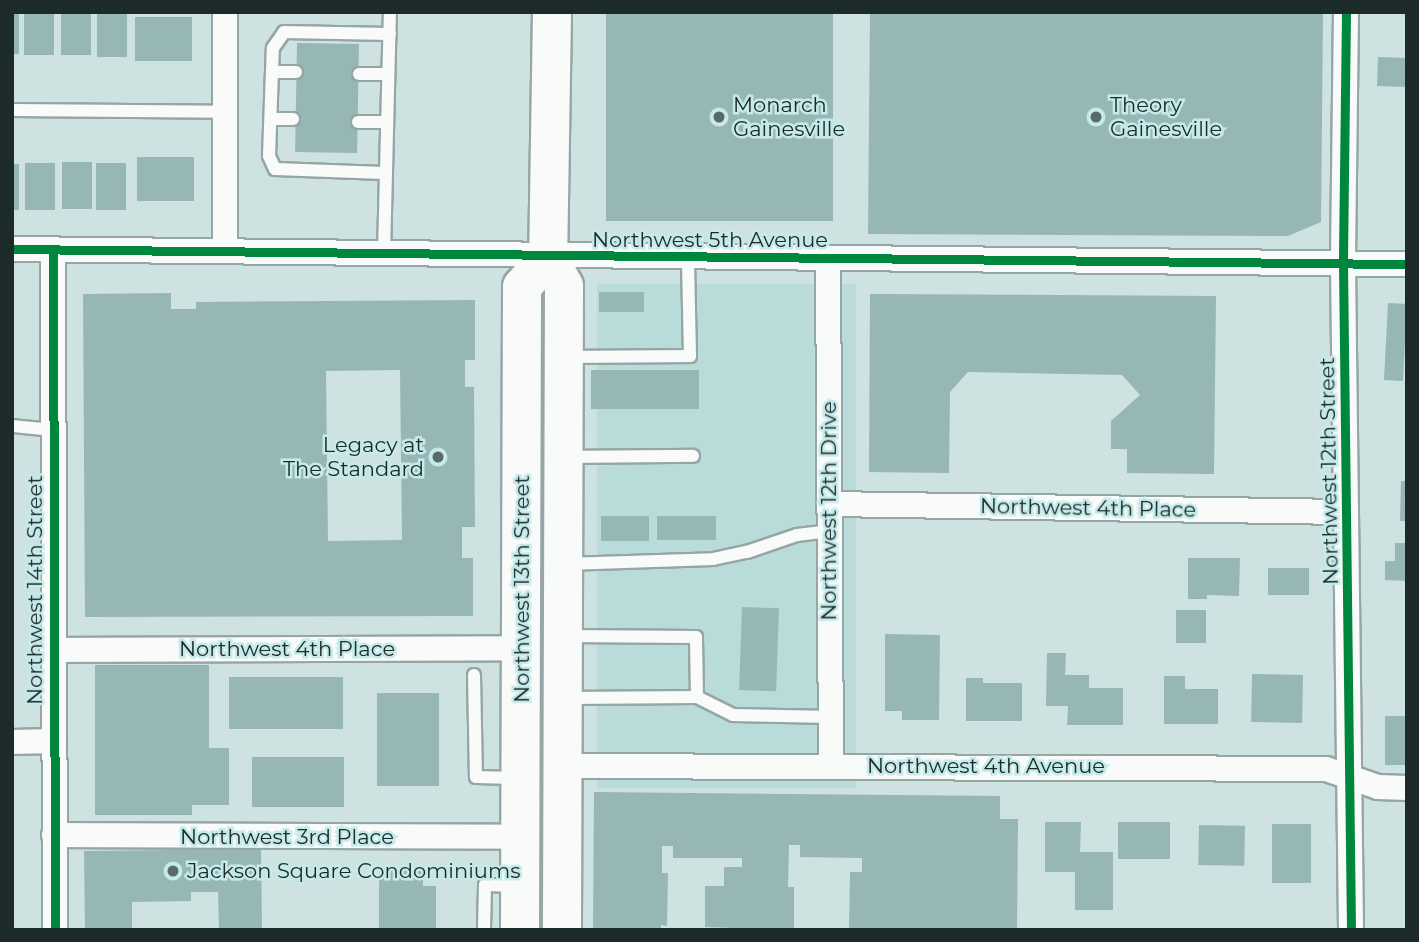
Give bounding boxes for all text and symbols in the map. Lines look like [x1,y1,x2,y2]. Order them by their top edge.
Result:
place label: Monarch Gainesville [733,92,845,142]
place label: Theory Gainesville [1110,92,1222,142]
marker: Monarch Gainesville [711,109,727,125]
marker: Theory Gainesville [1088,109,1104,125]
street label: Northwest 5th Avenue [592,227,828,253]
street label: Northwest 12th Street [1314,357,1344,585]
street label: Northwest 12th Drive [816,401,842,621]
place label: Legacy at The Standard [283,432,424,482]
marker: Legacy at The Standard [430,449,446,465]
street label: Northwest 14th Street [22,475,48,705]
street label: Northwest 13th Street [509,475,535,703]
street label: Northwest 4th Place [980,494,1196,522]
street label: Northwest 4th Place [179,636,395,662]
street label: Northwest 4th Avenue [867,753,1105,779]
street label: Northwest 3rd Place [180,824,394,850]
place label: Jackson Square Condominiums [187,858,520,884]
marker: Jackson Square Condominiums [165,863,181,879]

